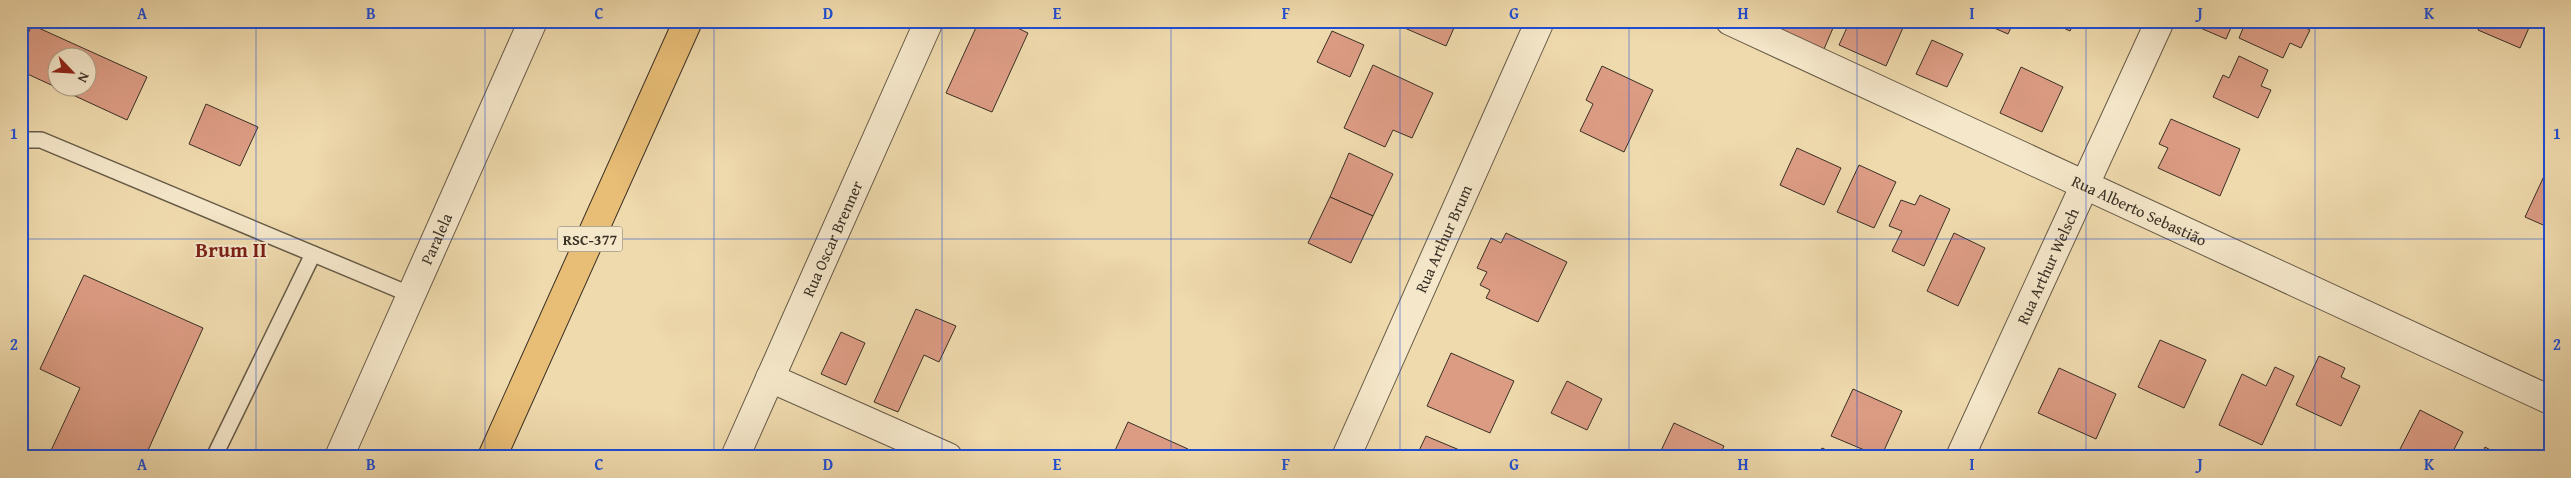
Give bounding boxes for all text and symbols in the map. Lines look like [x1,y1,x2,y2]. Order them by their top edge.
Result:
text: A [137,1,148,25]
text: B [366,1,376,25]
text: C [594,1,604,25]
text: D [823,1,833,25]
text: E [1053,1,1062,25]
text: F [1282,1,1290,25]
text: G [1509,1,1519,25]
text: H [1737,1,1749,25]
text: I [1969,1,1975,25]
text: J [2194,1,2203,25]
text: K [2424,1,2435,25]
north arrow [48,48,98,98]
text: N [72,69,95,87]
text: 1 [10,121,18,145]
text: 1 [2553,121,2561,145]
street label: Rua Alberto Sebastião [2068,169,2211,252]
street label: Rua Oscar Brenner [796,176,869,301]
street label: Rua Arthur Brum [1409,181,1478,297]
street label: Rua Arthur Welsch [2010,204,2085,328]
street label: Paralela [414,209,458,268]
road number: RSC-377 [558,226,622,252]
district label: Brum II [195,234,267,265]
text: 2 [10,332,18,356]
text: 2 [2553,332,2561,356]
text: A [137,452,148,476]
text: B [366,452,376,476]
text: C [594,452,604,476]
text: D [823,452,833,476]
text: E [1053,452,1062,476]
text: F [1282,452,1290,476]
text: G [1509,452,1519,476]
text: H [1737,452,1749,476]
text: I [1969,452,1975,476]
text: J [2194,452,2203,476]
text: K [2424,452,2435,476]

